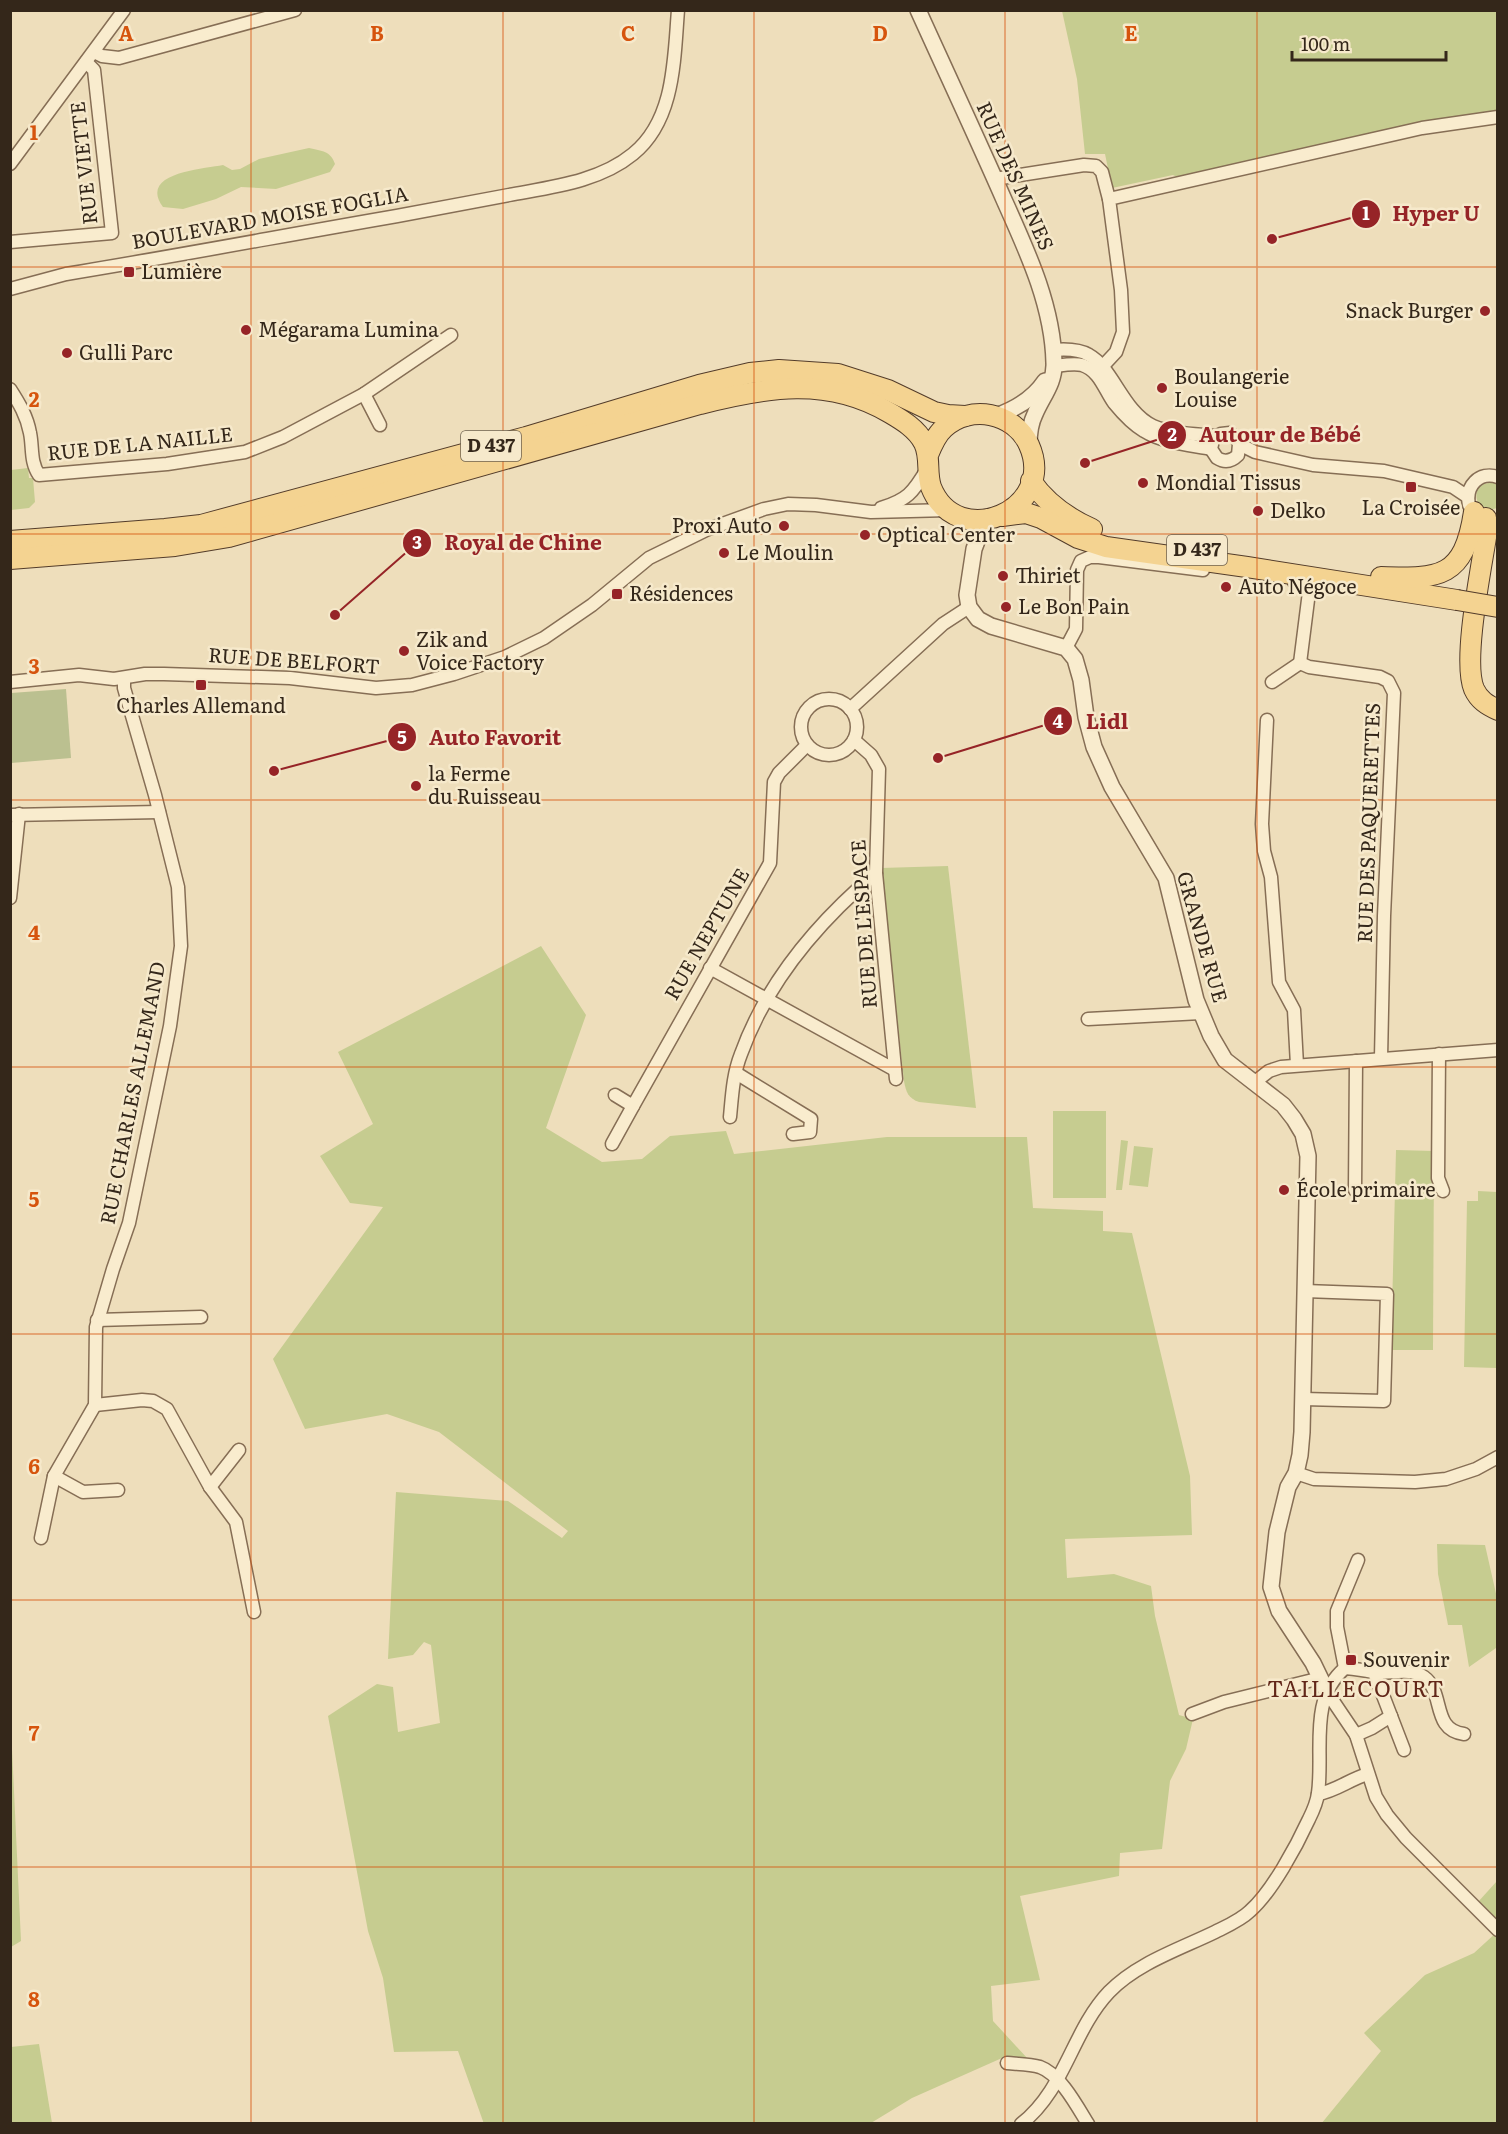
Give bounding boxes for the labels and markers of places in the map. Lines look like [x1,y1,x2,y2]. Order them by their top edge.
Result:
callout: Hyper U [1351,194,1492,233]
place label: Lumière [141,255,222,285]
marker: Lumière [122,265,136,279]
place label: Snack Burger [1345,294,1474,324]
marker: Snack Burger [1478,304,1492,318]
place label: Mégarama Lumina [258,313,439,343]
marker: Mégarama Lumina [239,323,253,337]
place label: Gulli Parc [79,336,173,366]
marker: Gulli Parc [60,346,74,360]
place label: Boulangerie Louise [1174,360,1289,413]
marker: Boulangerie Louise [1155,381,1169,395]
callout: Autour de Bébé [1157,415,1373,454]
place label: Mondial Tissus [1155,466,1301,496]
marker: Mondial Tissus [1136,476,1150,490]
marker: La Croisée [1404,480,1418,494]
place label: La Croisée [1362,491,1460,521]
place label: Delko [1270,494,1326,524]
marker: Delko [1251,504,1265,518]
place label: Proxi Auto [672,509,772,539]
place label: Optical Center [877,518,1015,548]
marker: Proxi Auto [777,519,791,533]
callout: Royal de Chine [402,523,614,562]
marker: Optical Center [858,528,872,542]
place label: Le Moulin [736,536,834,566]
marker: Le Moulin [717,546,731,560]
place label: Thiriet [1015,559,1081,589]
marker: Thiriet [996,569,1010,583]
place label: Auto Négoce [1238,570,1357,600]
place label: Résidences [629,577,733,607]
marker: Auto Négoce [1219,580,1233,594]
marker: Résidences [610,587,624,601]
place label: Le Bon Pain [1018,590,1130,620]
marker: Le Bon Pain [999,600,1013,614]
place label: Zik and Voice Factory [416,623,545,676]
marker: Zik and Voice Factory [397,644,411,658]
marker: Charles Allemand [194,678,208,692]
place label: Charles Allemand [116,689,286,719]
callout: Lidl [1043,702,1140,741]
callout: Auto Favorit [387,718,573,757]
place label: la Ferme du Ruisseau [428,757,541,810]
marker: la Ferme du Ruisseau [409,779,423,793]
place label: École primaire [1296,1173,1436,1203]
marker: École primaire [1277,1183,1291,1197]
place label: Souvenir [1363,1643,1450,1673]
marker: Souvenir [1344,1653,1358,1667]

